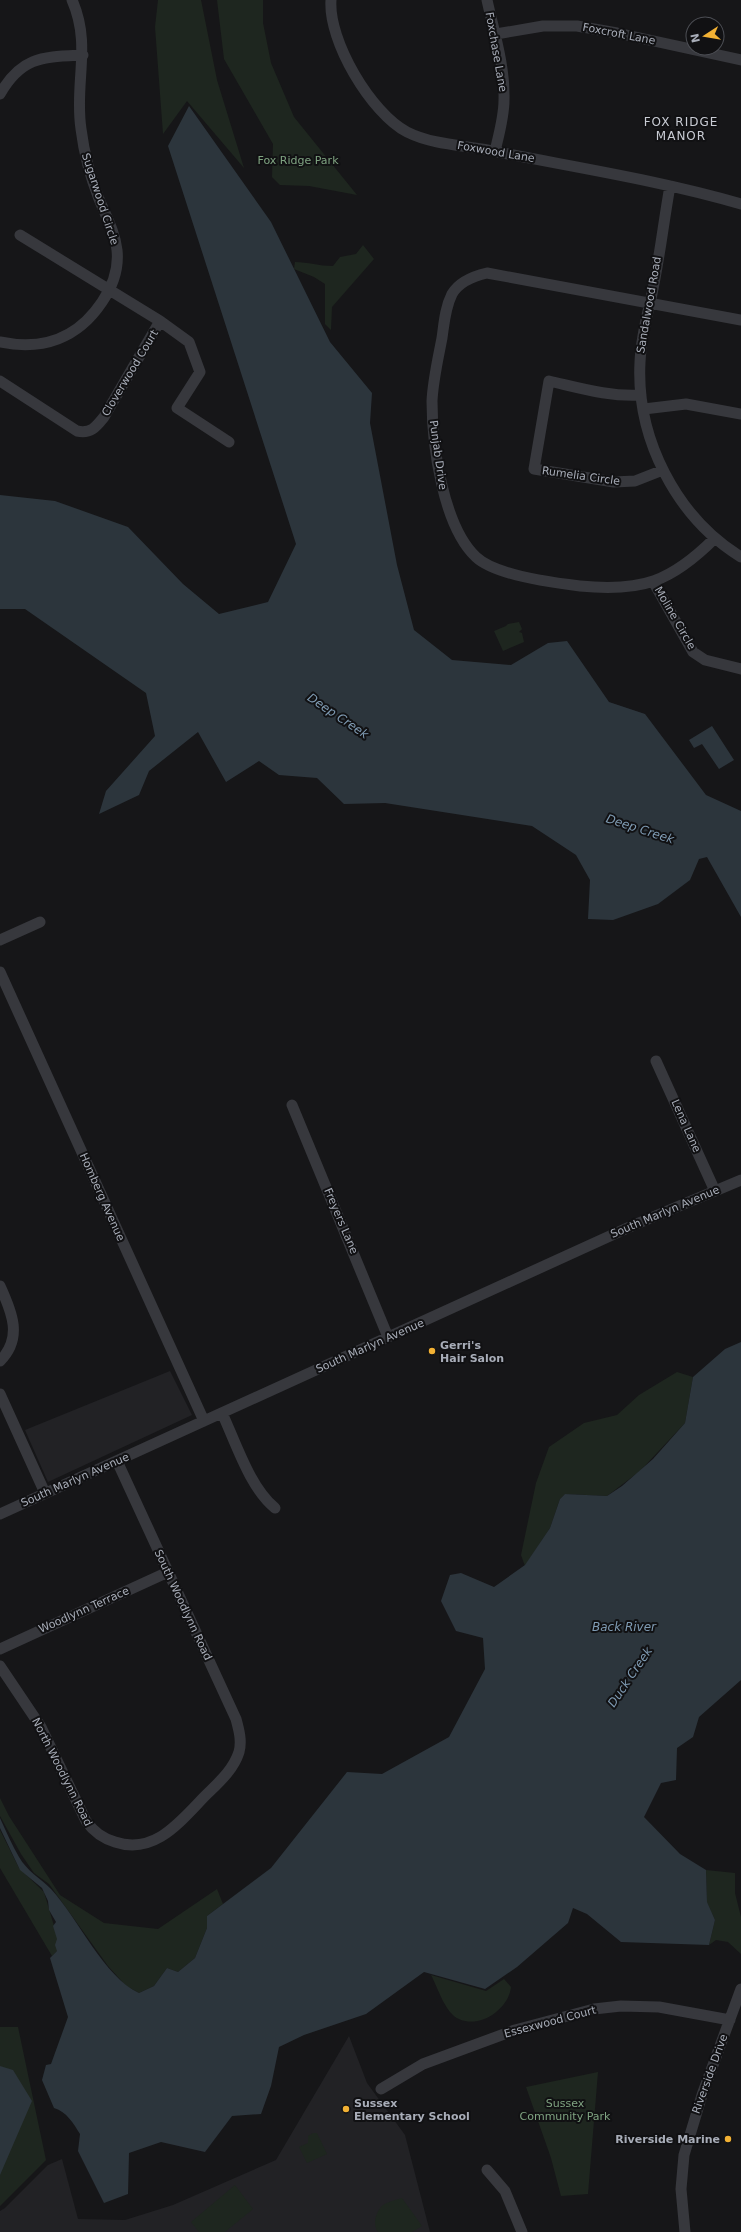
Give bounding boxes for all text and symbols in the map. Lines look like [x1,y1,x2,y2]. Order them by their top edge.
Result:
street label: Foxchase Lane [483,11,509,93]
north arrow [685,16,725,56]
street label: Foxcroft Lane [582,21,657,47]
text: N [688,32,703,44]
district label: FOX RIDGE MANOR [644,115,718,143]
street label: Foxwood Lane [456,139,536,165]
street label: Sugarwood Circle [79,151,121,247]
park label: Fox Ridge Park [257,154,339,167]
street label: Sandalwood Road [634,256,664,354]
street label: Cloverwood Court [99,327,161,419]
street label: Punjab Drive [427,419,449,491]
street label: Rumelia Circle [541,464,621,488]
street label: Moline Circle [652,584,698,652]
water label: Deep Creek [305,690,372,742]
water label: Deep Creek [604,811,677,847]
street label: Lena Lane [669,1098,704,1155]
street label: Homberg Avenue [77,1151,127,1243]
street label: South Marlyn Avenue [609,1183,722,1241]
street label: Freyers Lane [321,1186,361,1256]
street label: South Marlyn Avenue [314,1316,426,1376]
place label: Gerri's Hair Salon [440,1339,504,1365]
marker: Gerri's Hair Salon [427,1346,437,1356]
street label: South Marlyn Avenue [19,1450,131,1510]
street label: South Woodlynn Road [152,1548,214,1662]
street label: Woodlynn Terrace [37,1584,131,1636]
water label: Back River [592,1620,657,1634]
water label: Duck Creek [605,1644,656,1710]
street label: North Woodlynn Road [29,1716,95,1828]
street label: Essexwood Court [503,2003,598,2041]
street label: Riverside Drive [690,2032,731,2116]
place label: Sussex Elementary School [354,2097,470,2123]
park label: Sussex Community Park [520,2097,611,2123]
marker: Sussex Elementary School [341,2104,351,2114]
place label: Riverside Marine [615,2133,720,2146]
marker: Riverside Marine [723,2134,733,2144]

